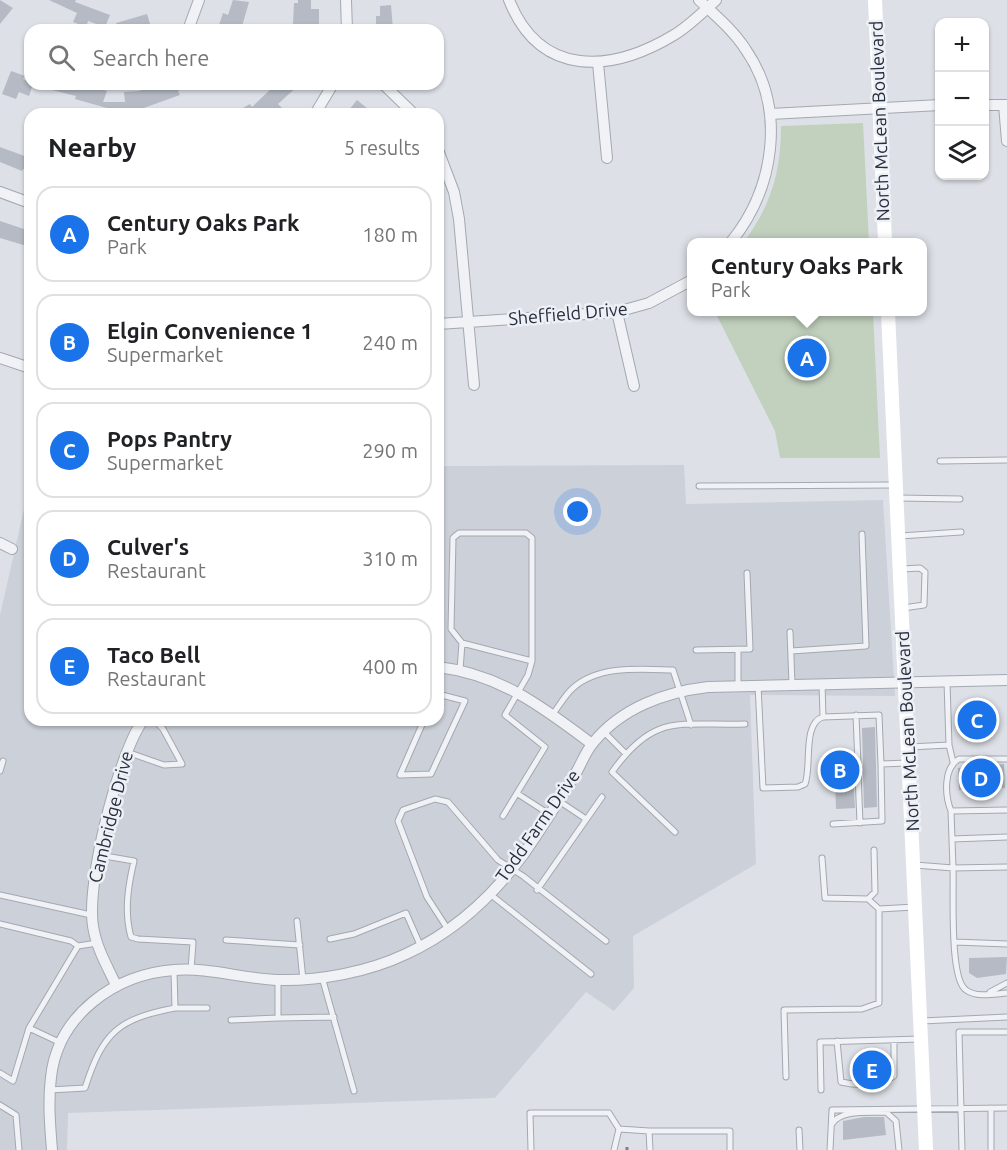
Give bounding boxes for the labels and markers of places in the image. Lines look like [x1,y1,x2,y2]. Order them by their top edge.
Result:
pin: A [788,336,826,380]
pin: C [958,698,996,742]
pin: B [820,748,860,792]
pin: D [962,756,1000,800]
pin: E [852,1048,892,1092]

